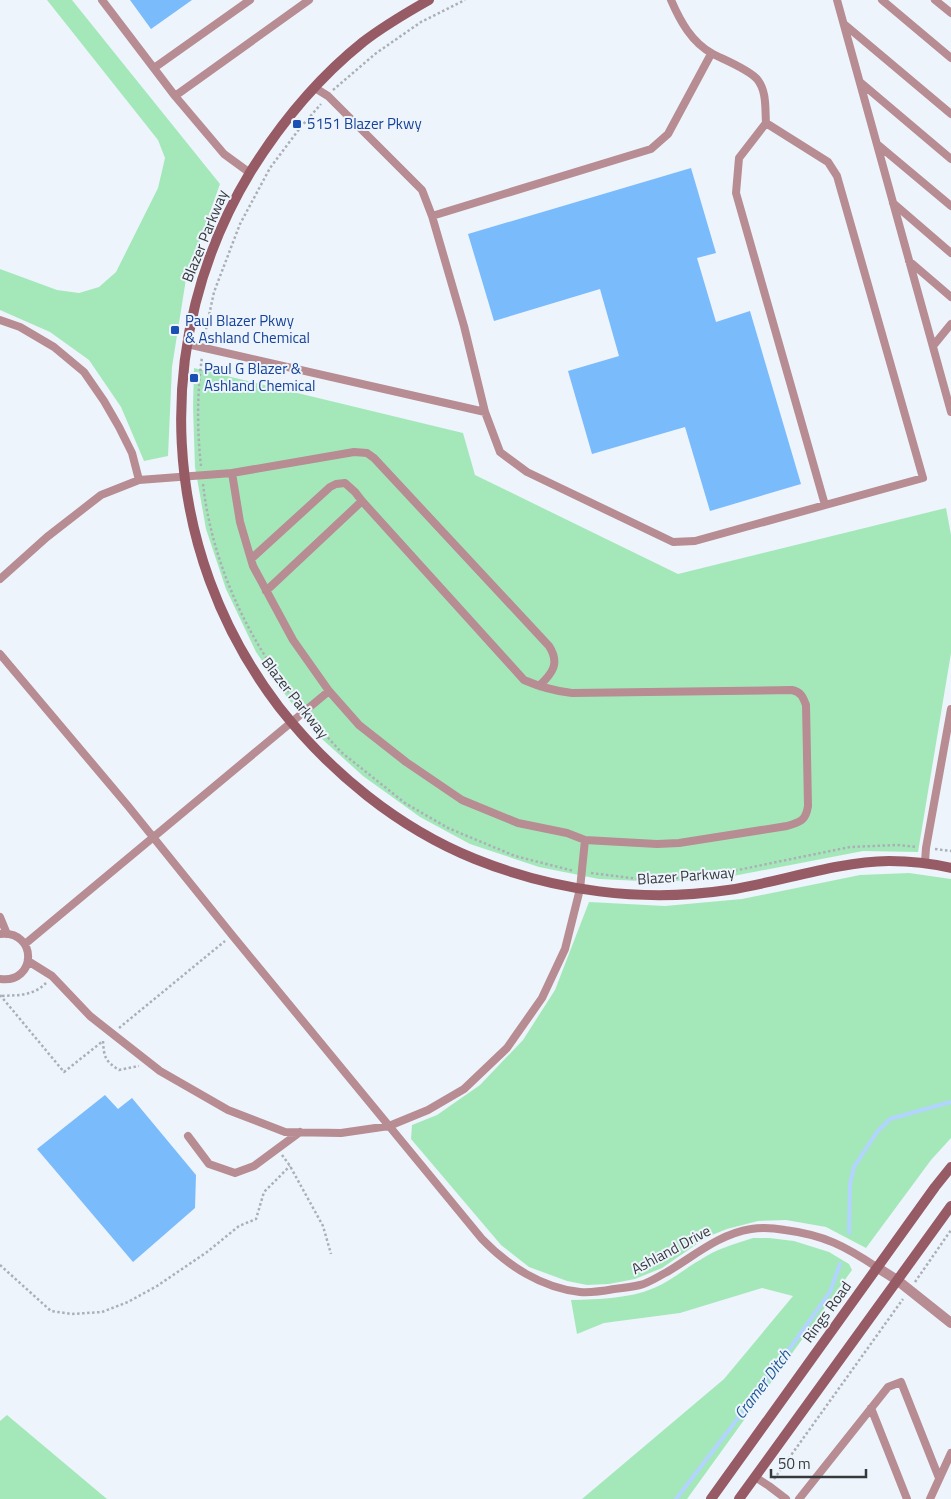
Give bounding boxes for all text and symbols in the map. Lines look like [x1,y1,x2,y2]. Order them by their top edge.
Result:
place label: 5151 Blazer Pkwy [307,112,422,135]
marker: 5151 Blazer Pkwy [291,118,303,130]
street label: Blazer Parkway [176,186,234,285]
place label: Paul Blazer Pkwy & Ashland Chemical [185,309,310,349]
marker: Paul Blazer Pkwy & Ashland Chemical [169,324,181,336]
place label: Paul G Blazer & Ashland Chemical [204,357,315,397]
marker: Paul G Blazer & Ashland Chemical [188,372,200,384]
street label: Blazer Parkway [256,652,335,743]
street label: Blazer Parkway [636,861,736,890]
street label: Ashland Drive [627,1219,715,1280]
street label: Rings Road [796,1276,857,1347]
water label: Cramer Ditch [728,1343,797,1424]
scale bar [771,1446,866,1478]
text: 50 m [778,1452,811,1475]

